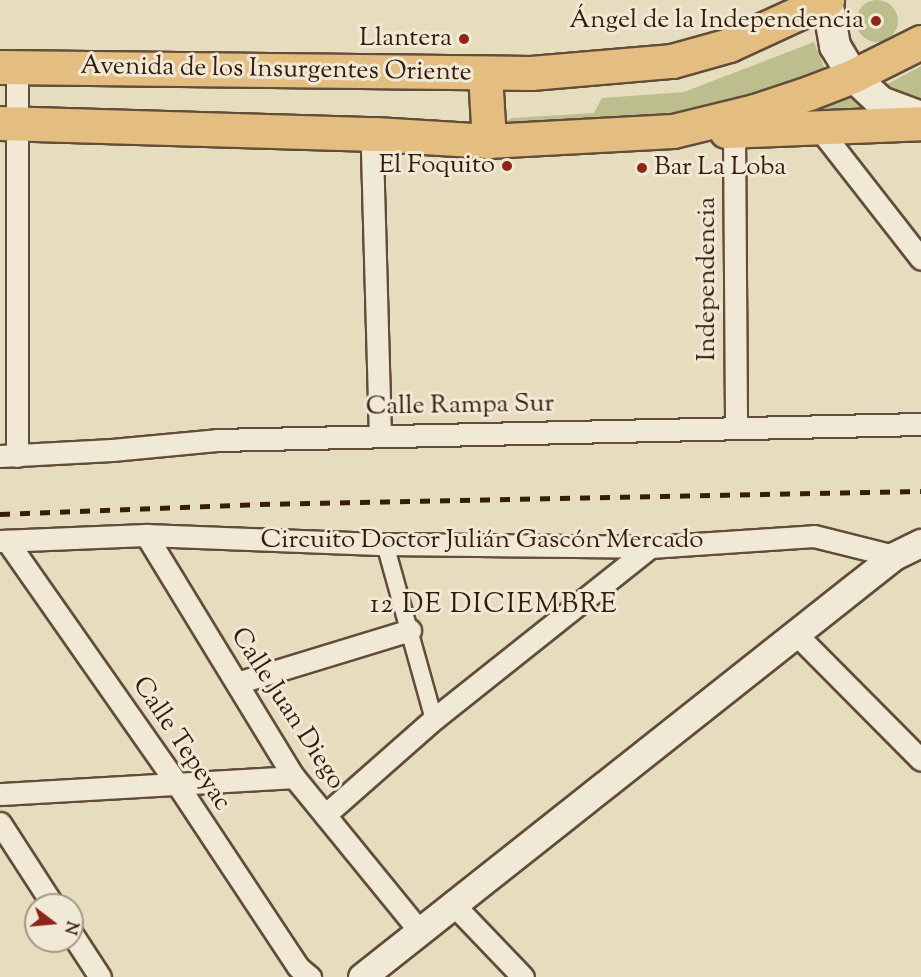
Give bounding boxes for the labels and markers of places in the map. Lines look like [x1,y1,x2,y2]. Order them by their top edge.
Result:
place label: Ángel de la Independencia [569,5,864,37]
marker: Ángel de la Independencia [869,14,883,28]
place label: Llantera [359,23,452,55]
marker: Llantera [457,32,471,46]
place label: El Foquito [379,150,495,182]
place label: Bar La Loba [654,152,786,184]
marker: El Foquito [500,159,514,173]
marker: Bar La Loba [635,161,649,175]

